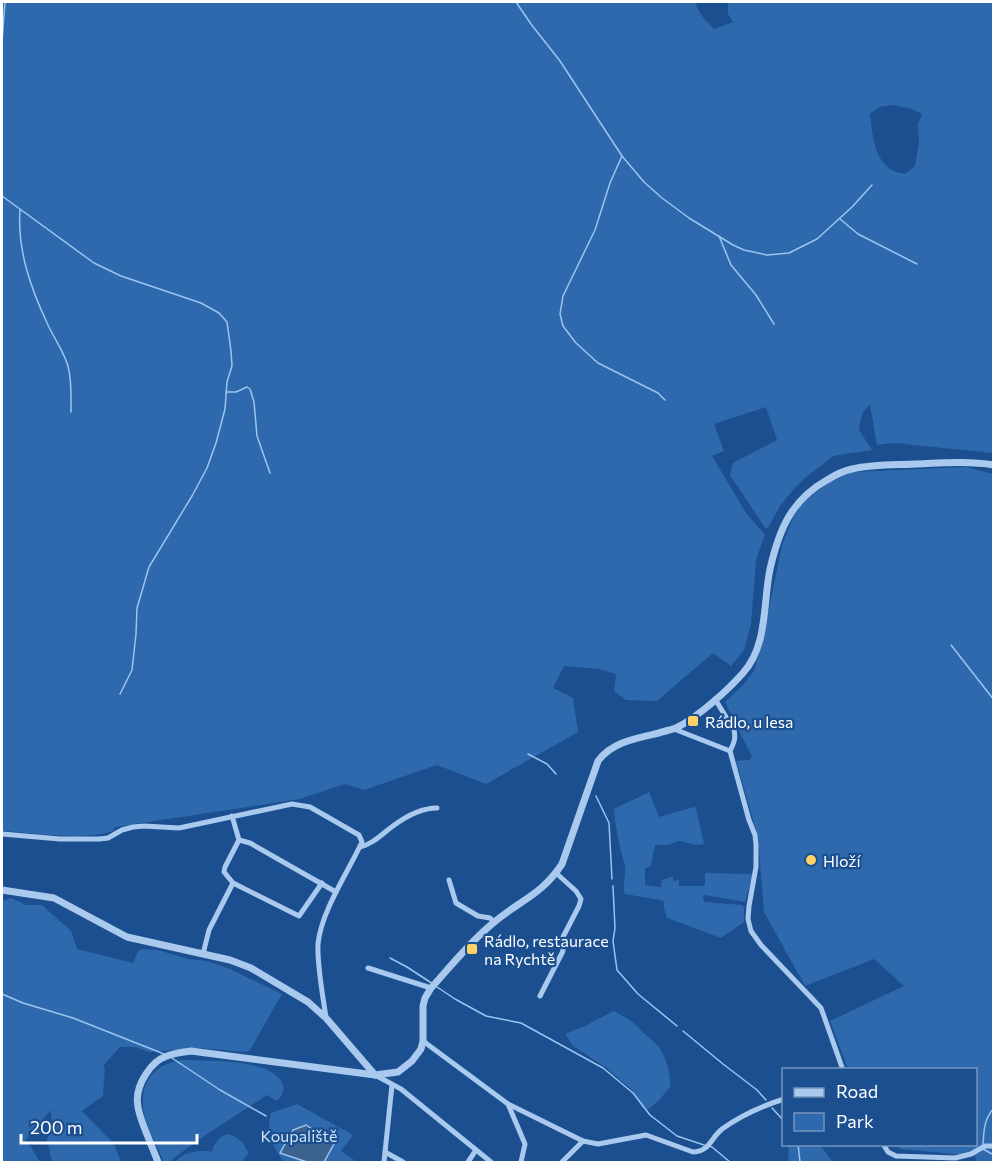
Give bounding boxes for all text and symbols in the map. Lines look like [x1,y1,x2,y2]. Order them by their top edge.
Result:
place label: Rádlo, u lesa [705,712,793,731]
marker: Rádlo, u lesa [686,714,700,728]
place label: Hloží [823,851,862,870]
marker: Hloží [804,853,818,867]
place label: Rádlo, restaurace na Rychtě [484,931,609,968]
marker: Rádlo, restaurace na Rychtě [465,942,479,956]
legend [782,1068,977,1146]
text: Road [836,1080,878,1102]
scale bar [21,1107,196,1145]
text: Park [836,1110,874,1132]
text: 200 m [30,1116,83,1138]
park label: Koupaliště [261,1126,337,1145]

